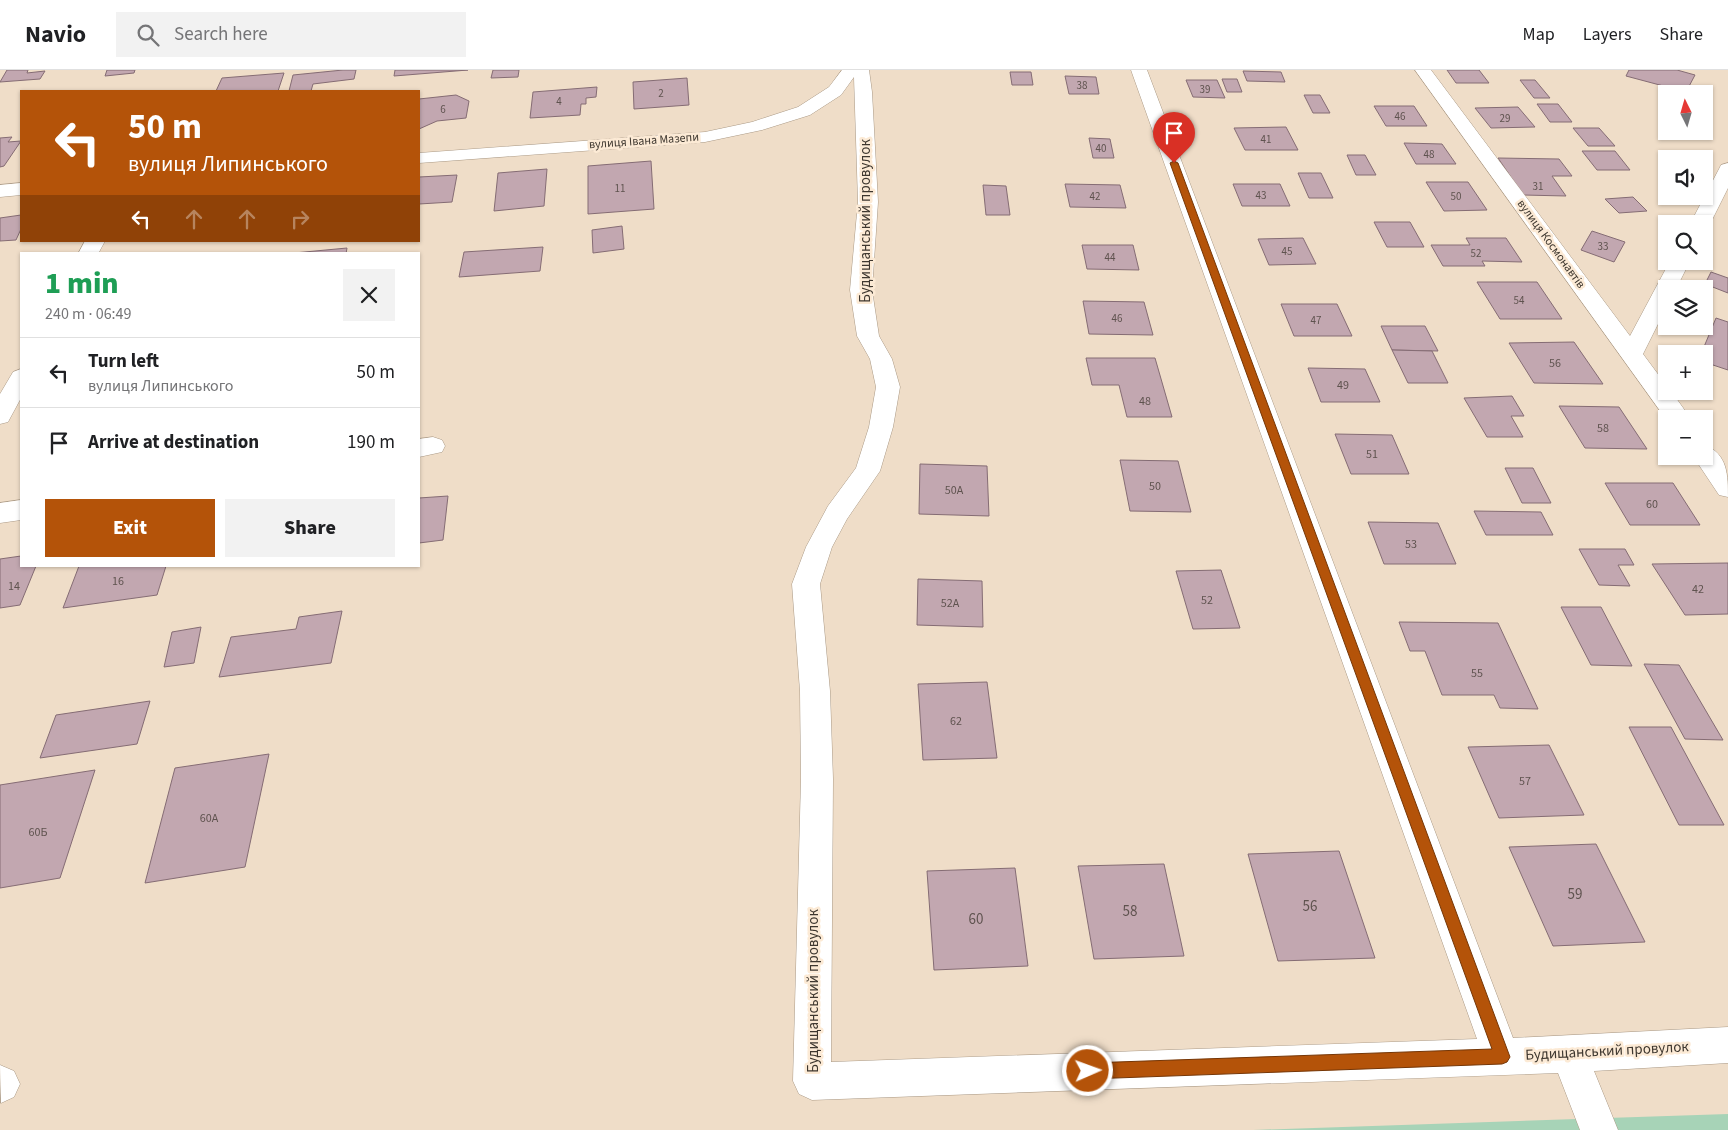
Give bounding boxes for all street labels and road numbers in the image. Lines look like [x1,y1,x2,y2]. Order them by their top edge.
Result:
street label: вулиця Івана Мазепи [588,129,700,153]
street label: Будищанський провулок [855,139,876,303]
street label: вулиця Космонавтів [1513,196,1589,292]
street label: Будищанський провулок [803,909,824,1073]
street label: Будищанський провулок [1525,1036,1690,1066]

